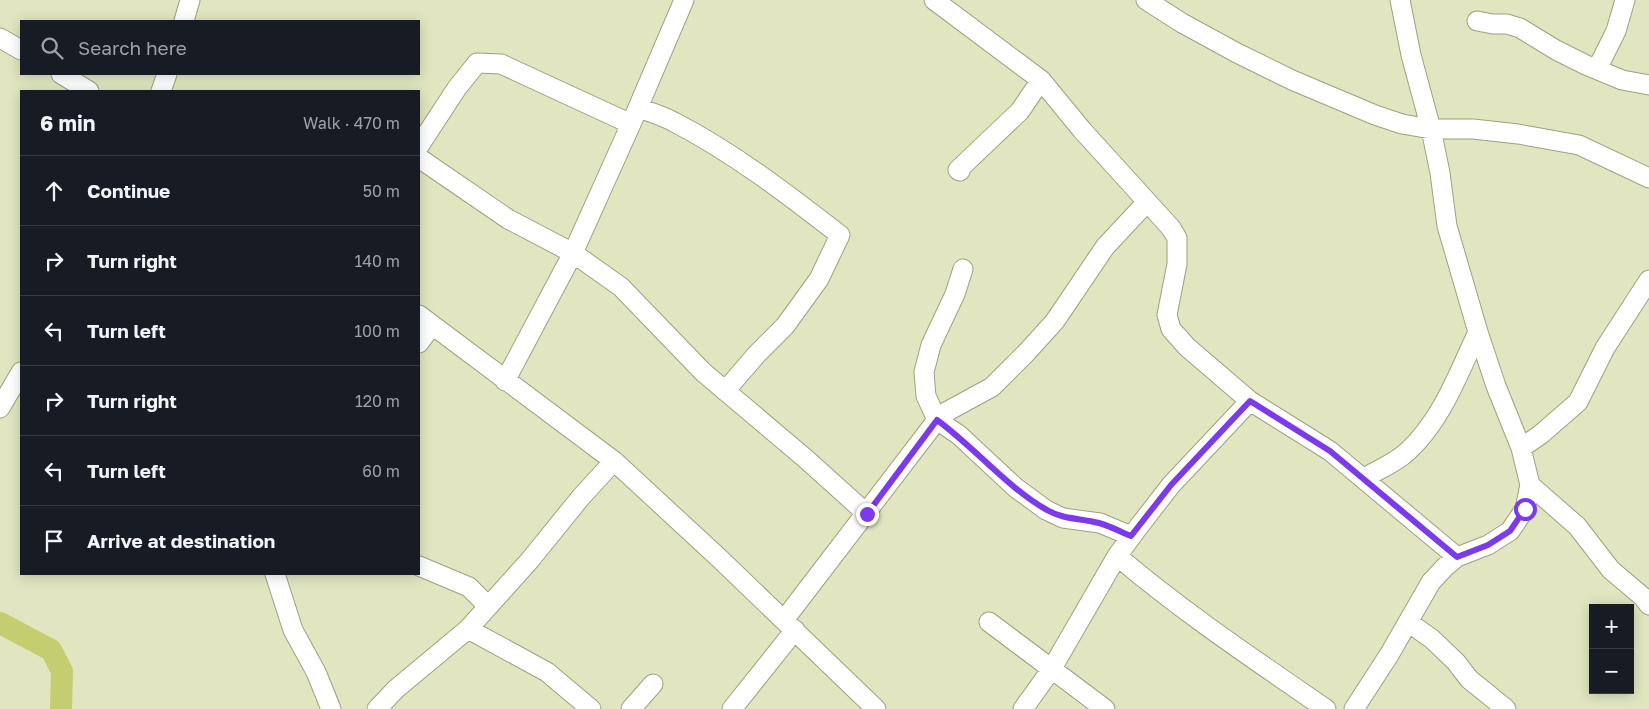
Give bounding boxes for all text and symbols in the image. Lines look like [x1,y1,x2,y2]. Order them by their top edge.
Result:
search box [20,20,420,75]
icon: search [38,34,66,62]
text: Search here [78,36,187,59]
text: 6 min [40,110,95,136]
text: Walk · 470 m [303,113,400,133]
icon: ahead [40,177,68,205]
text: Continue [87,179,170,202]
text: 50 m [363,181,400,201]
icon: right [40,247,68,275]
text: Turn right [87,249,177,272]
text: 140 m [354,251,400,271]
icon: left [40,317,68,345]
text: Turn left [87,319,166,342]
text: 100 m [354,321,400,341]
icon: right [40,387,68,415]
text: Turn right [87,389,177,412]
text: 120 m [355,391,400,411]
icon: left [40,457,68,485]
text: Turn left [87,459,166,482]
text: 60 m [362,461,400,481]
route start [1514,498,1537,521]
route end [856,503,879,526]
icon: arrive [40,527,68,555]
text: Arrive at destination [87,529,275,552]
map controls [1589,604,1634,694]
button: + [1589,604,1634,649]
button: − [1589,649,1634,694]

